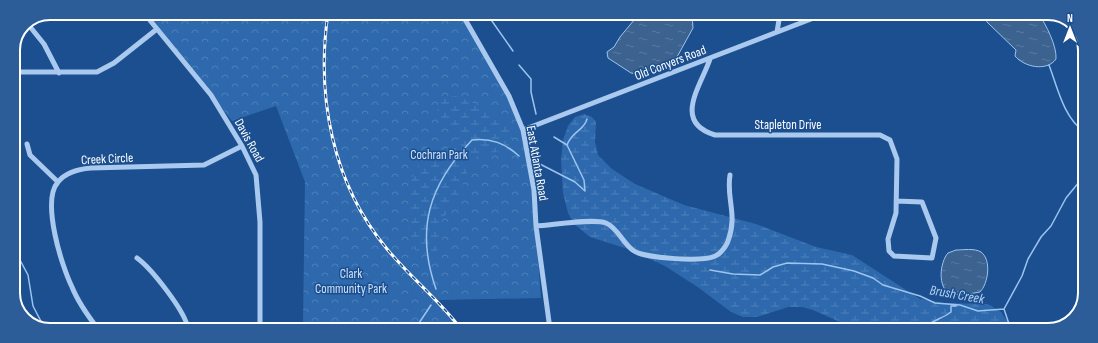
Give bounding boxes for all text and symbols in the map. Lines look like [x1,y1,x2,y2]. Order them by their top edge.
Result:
north arrow [1050,8,1090,48]
text: N [1067,12,1073,25]
street label: Old Conyers Road [632,42,708,84]
street label: Davis Road [231,116,268,165]
street label: Stapleton Drive [754,117,822,133]
street label: East Atlanta Road [523,124,552,202]
park label: Cochran Park [410,147,468,163]
street label: Creek Circle [80,150,134,168]
park label: Clark Community Park [315,266,387,297]
water label: Brush Creek [928,281,986,308]

